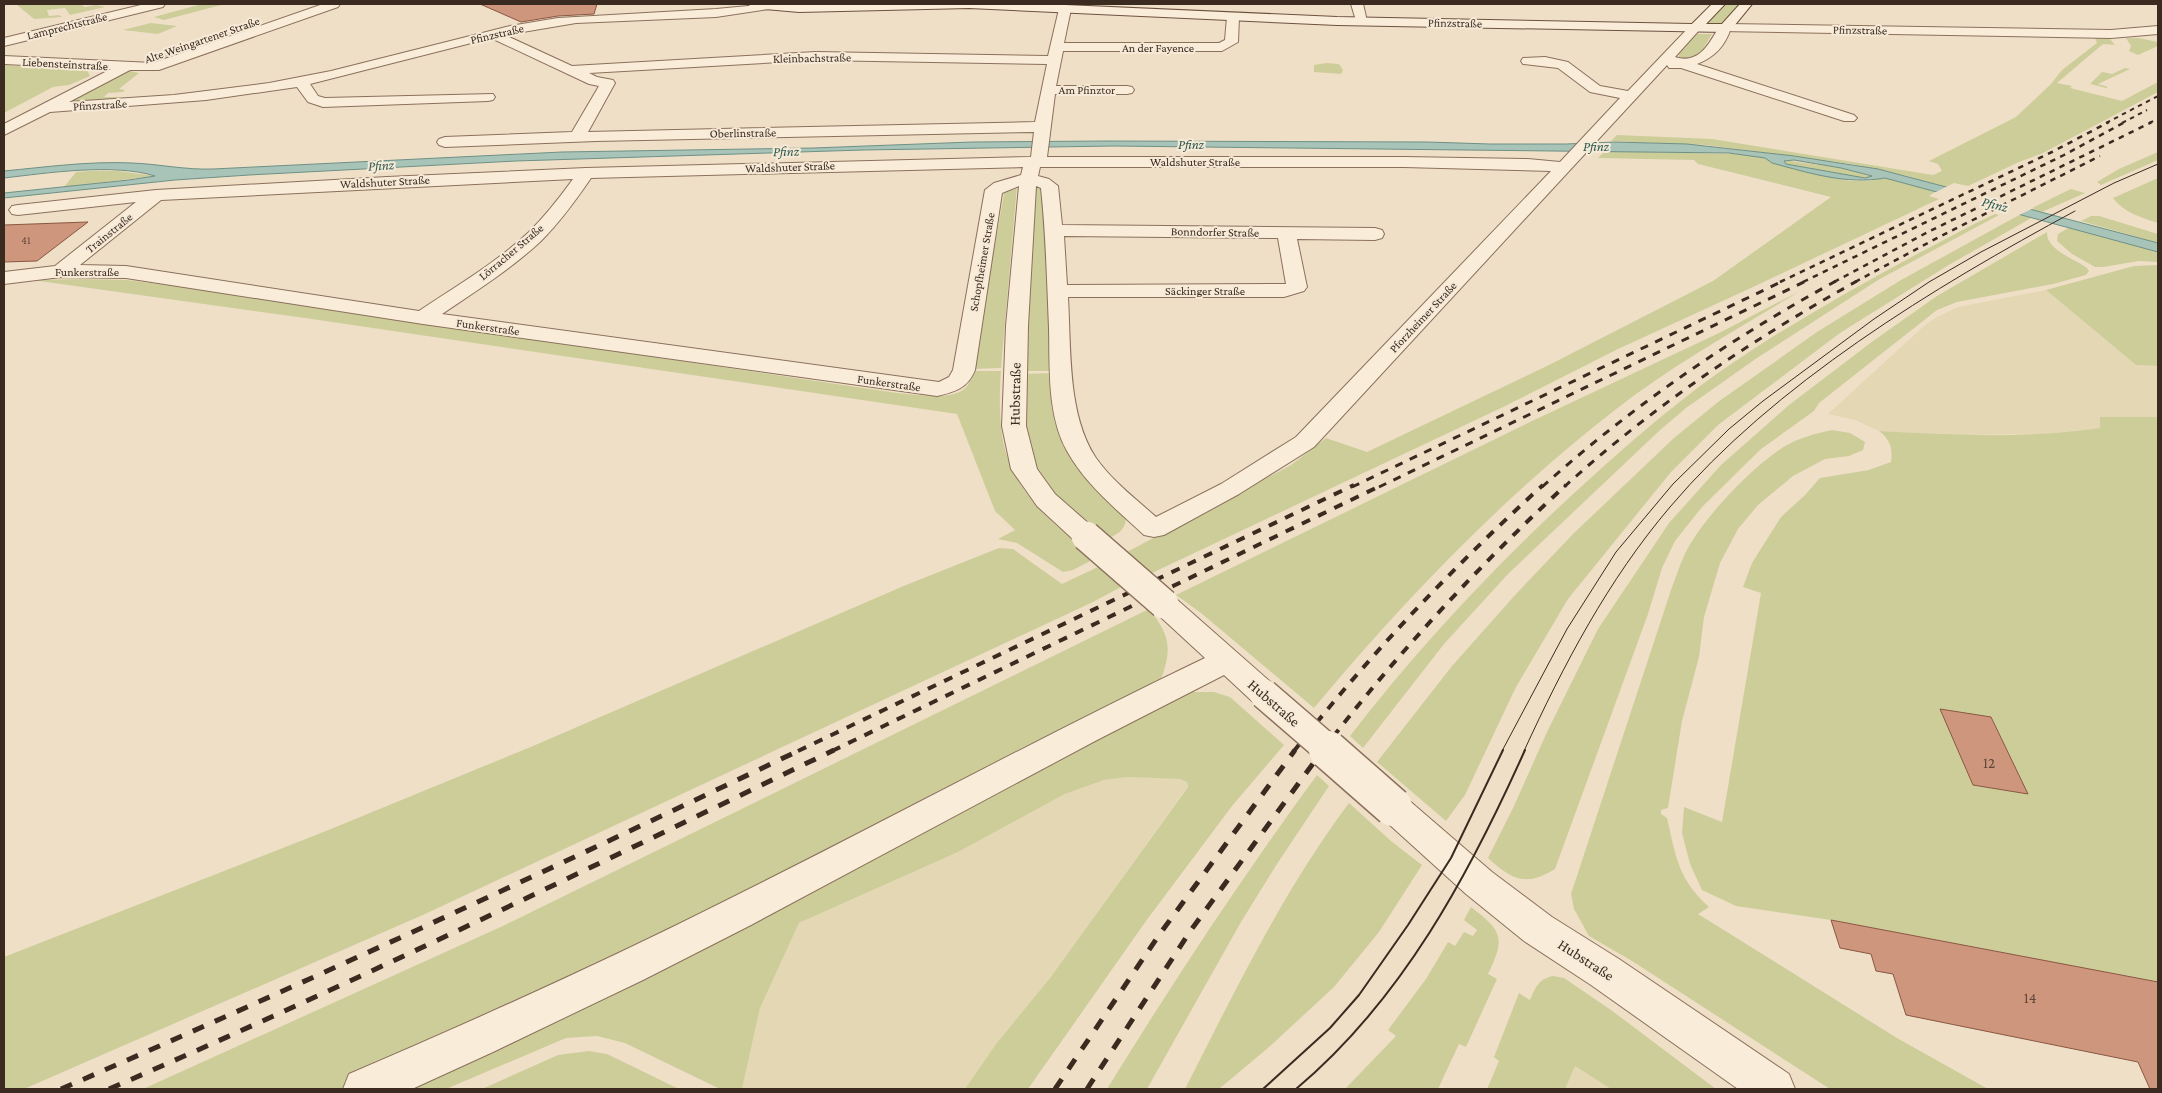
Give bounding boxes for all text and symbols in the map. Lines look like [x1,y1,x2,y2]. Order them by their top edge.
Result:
street label: Lamprechtstraße [25,9,109,43]
street label: Alte Weingartener Straße [143,14,261,66]
street label: Pfinzstraße [1428,16,1482,30]
street label: Pfinzstraße [469,21,525,47]
street label: Pfinzstraße [1833,23,1887,37]
street label: An der Fayence [1122,41,1194,55]
street label: Kleinbachstraße [773,50,851,66]
street label: Liebensteinstraße [22,55,108,73]
street label: Am Pfinztor [1059,83,1116,97]
street label: Pfinzstraße [73,97,127,113]
street label: Oberlinstraße [710,125,776,141]
water label: Pfinz [1178,136,1205,152]
water label: Pfinz [1583,138,1610,154]
water label: Pfinz [773,143,800,159]
street label: Waldshuter Straße [1150,155,1240,169]
water label: Pfinz [367,156,395,174]
street label: Waldshuter Straße [745,158,835,176]
street label: Waldshuter Straße [340,173,430,191]
water label: Pfinz [1980,193,2010,215]
street label: Trainstraße [83,210,135,256]
street label: Schopfheimer Straße [966,211,998,313]
street label: Lörracher Straße [476,221,546,283]
street label: Bonndorfer Straße [1171,224,1259,240]
house number: 41 [21,234,31,246]
street label: Funkerstraße [55,265,119,279]
street label: Pforzheimer Straße [1386,279,1460,355]
street label: Säckinger Straße [1165,284,1245,298]
street label: Funkerstraße [455,316,521,338]
street label: Hubstraße [1006,362,1024,426]
street label: Funkerstraße [856,372,922,394]
street label: Hubstraße [1245,676,1303,730]
house number: 12 [1983,755,1995,771]
street label: Hubstraße [1555,936,1617,984]
house number: 14 [2024,990,2036,1006]

